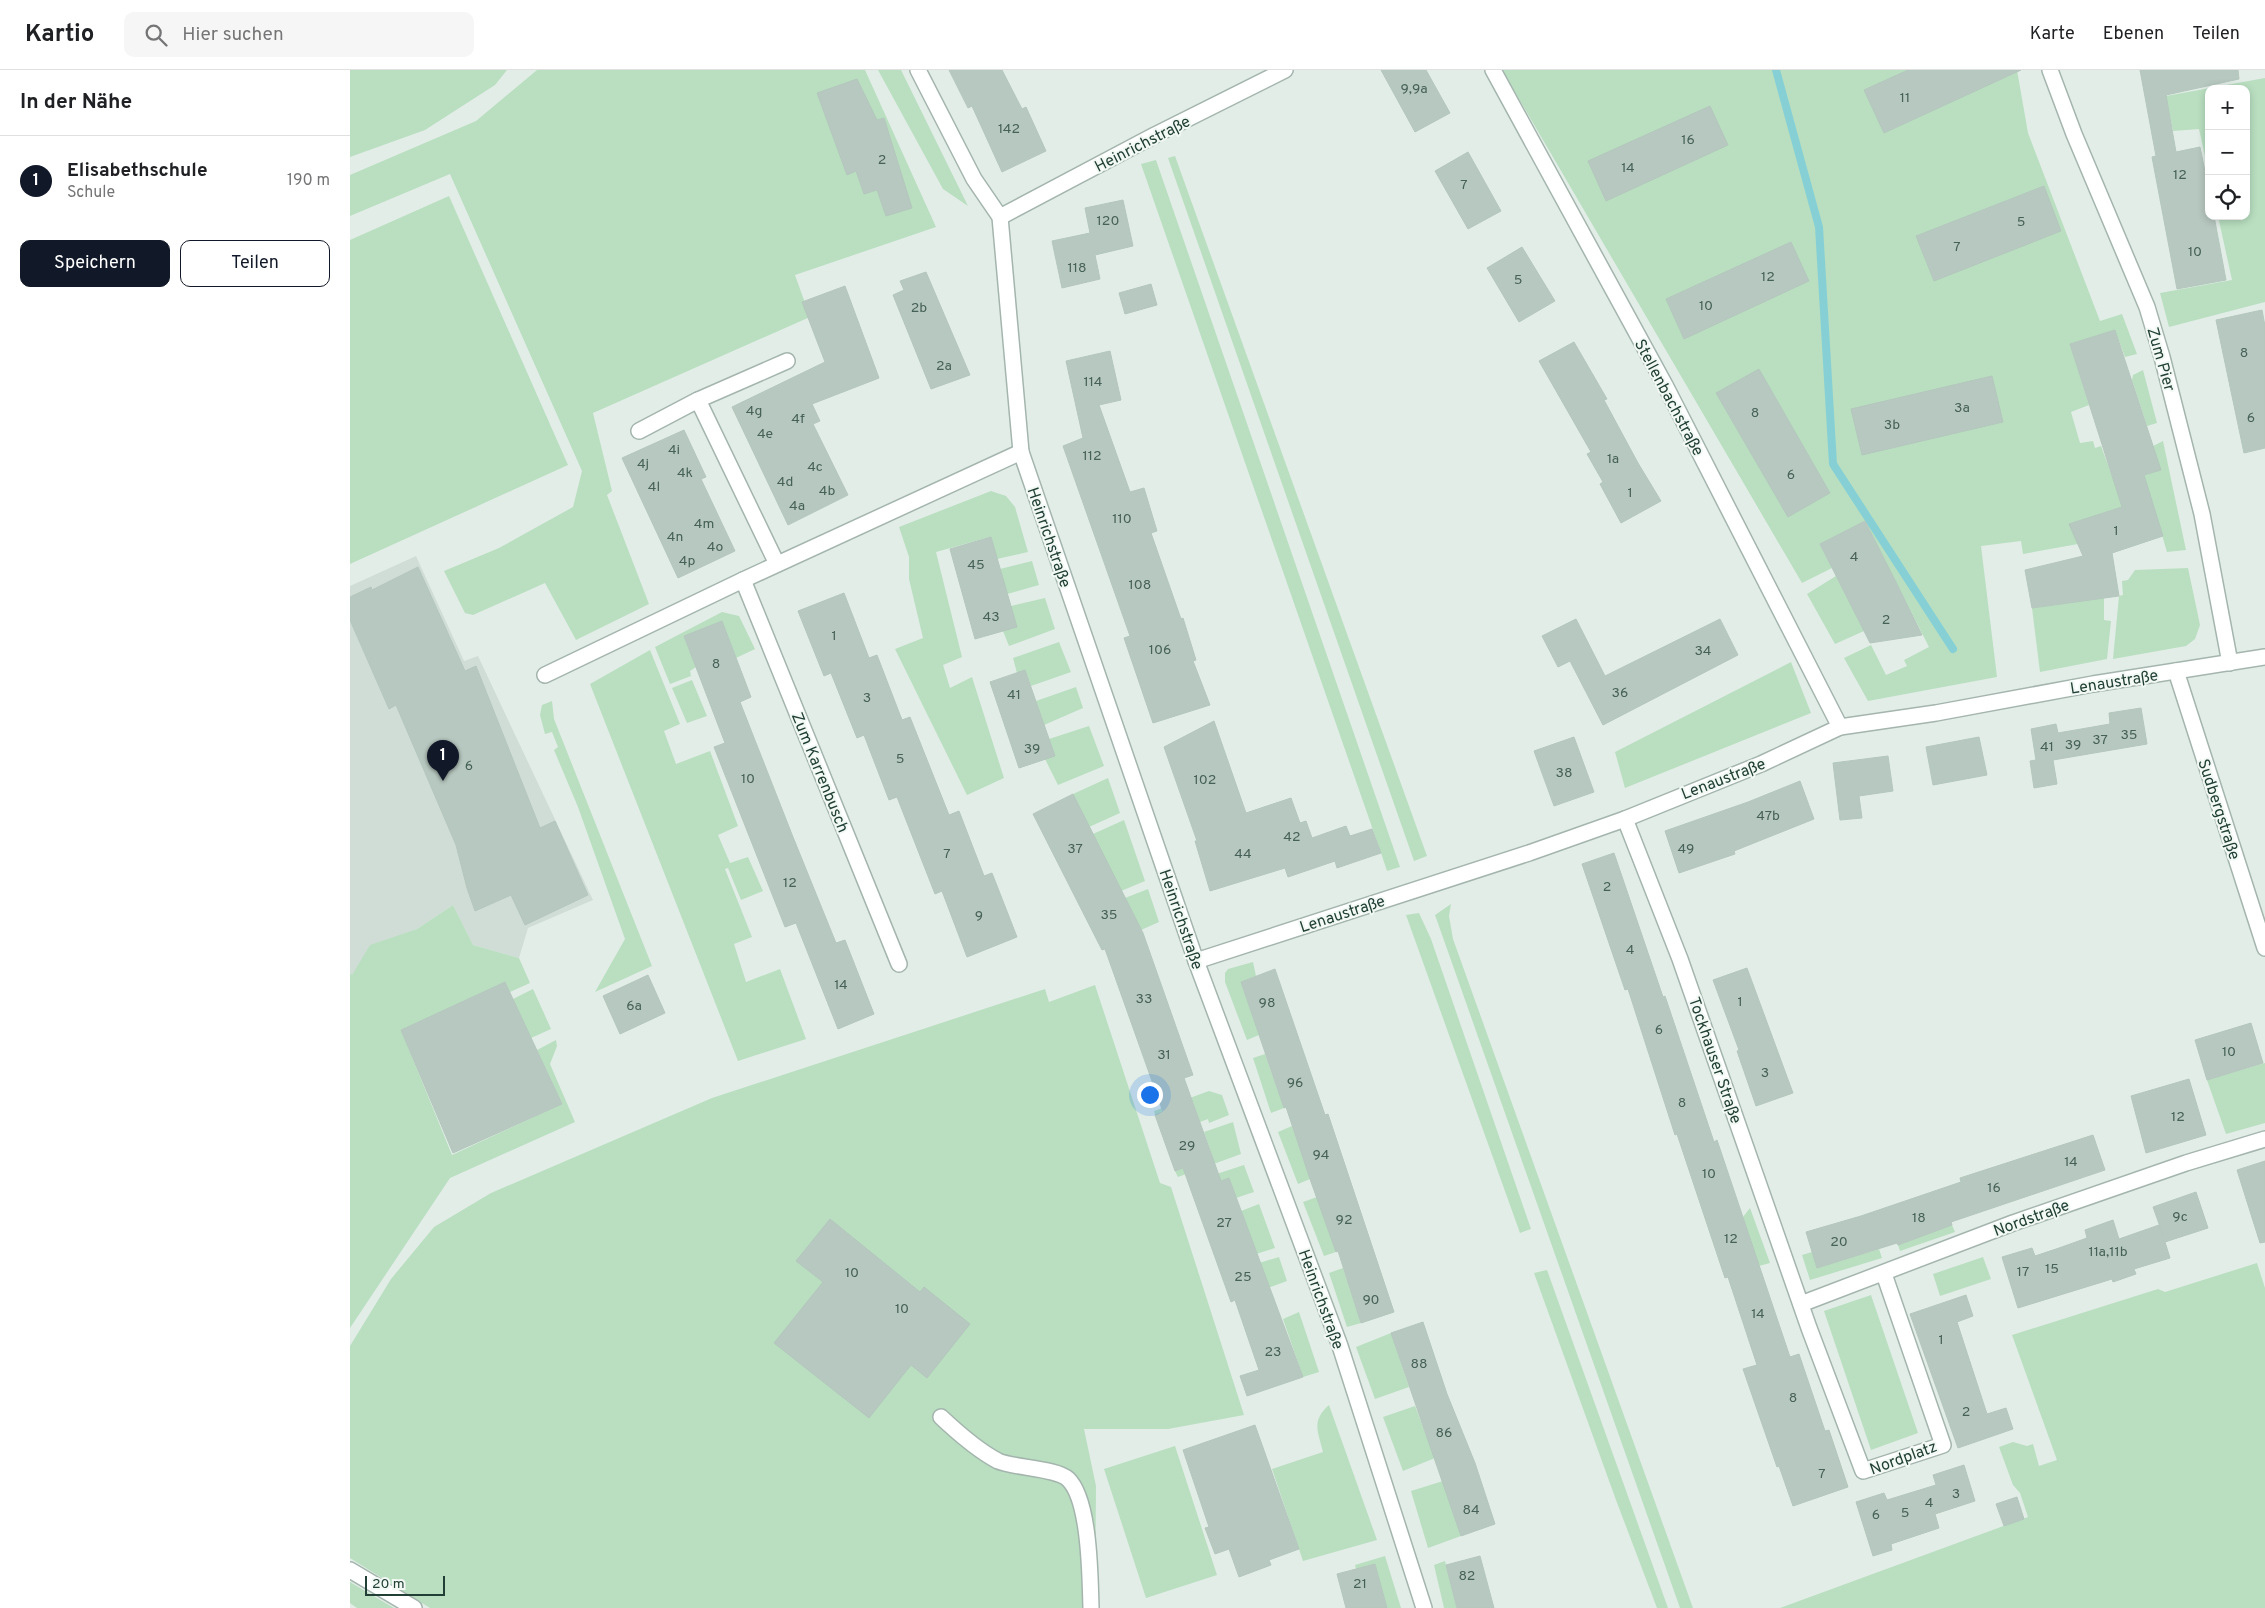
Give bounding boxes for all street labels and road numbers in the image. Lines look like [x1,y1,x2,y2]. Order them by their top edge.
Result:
street label: Heinrichstraße [1092,112,1194,177]
street label: Zum Pier [2141,325,2179,394]
street label: Stellenbachstraße [1629,336,1707,460]
street label: Heinrichstraße [1022,485,1075,590]
street label: Lenaustraße [2069,666,2160,700]
street label: Zum Karrenbusch [786,710,852,836]
street label: Lenaustraße [1679,755,1769,805]
street label: Sudbergstraße [2192,757,2244,863]
street label: Heinrichstraße [1154,867,1207,972]
street label: Lenaustraße [1297,892,1388,938]
street label: Tockhauser Straße [1683,995,1745,1127]
street label: Nordstraße [1991,1196,2072,1242]
street label: Heinrichstraße [1293,1247,1347,1352]
street label: Nordplatz [1867,1437,1940,1480]

